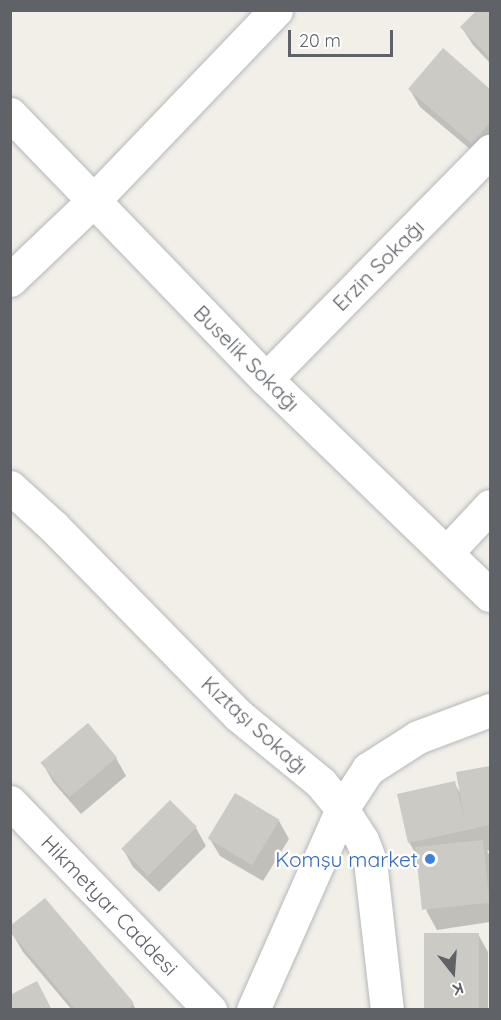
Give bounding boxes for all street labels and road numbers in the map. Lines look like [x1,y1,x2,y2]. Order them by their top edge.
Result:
street label: Erzin Sokağı [327,214,429,316]
street label: Buselik Sokağı [189,300,305,416]
street label: Kıztaşı Sokağı [197,671,313,779]
street label: Hikmetyar Caddesi [36,830,184,980]

